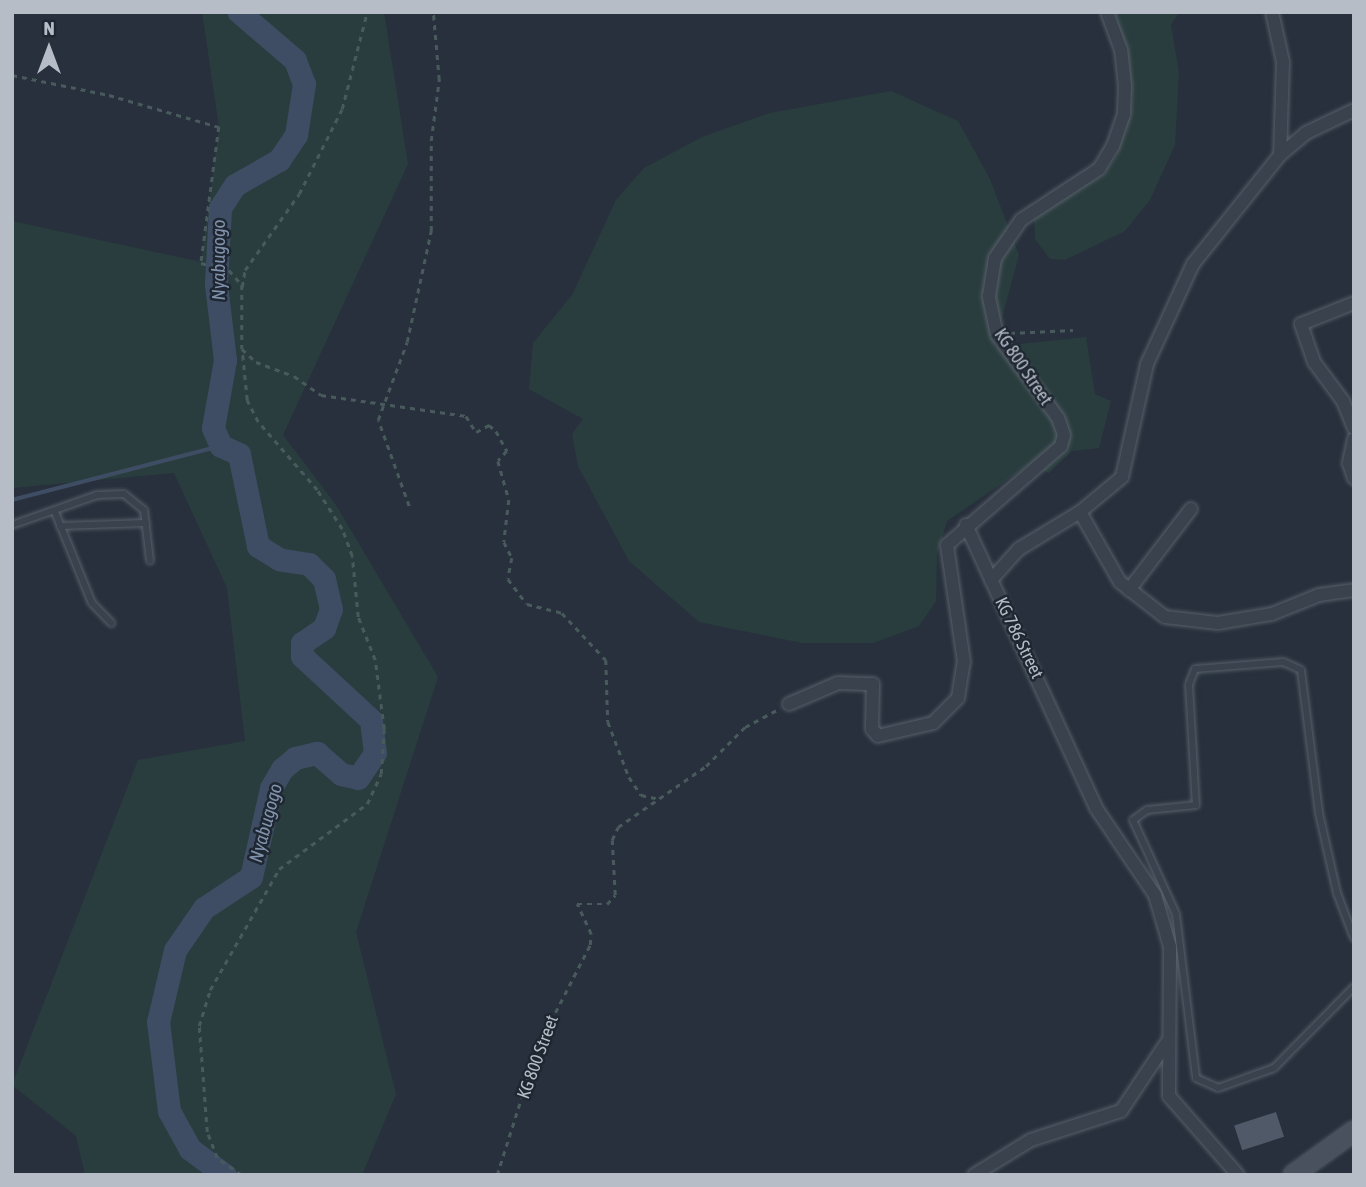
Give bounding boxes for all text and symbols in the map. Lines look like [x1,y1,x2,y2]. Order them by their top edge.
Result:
north arrow [14,14,84,84]
text: N [43,17,55,39]
water label: Nyabugogo [208,220,230,300]
street label: KG 800 Street [990,325,1056,409]
street label: KG 786 Street [990,594,1048,682]
water label: Nyabugogo [245,781,287,865]
street label: KG 800 Street [513,1012,563,1102]

